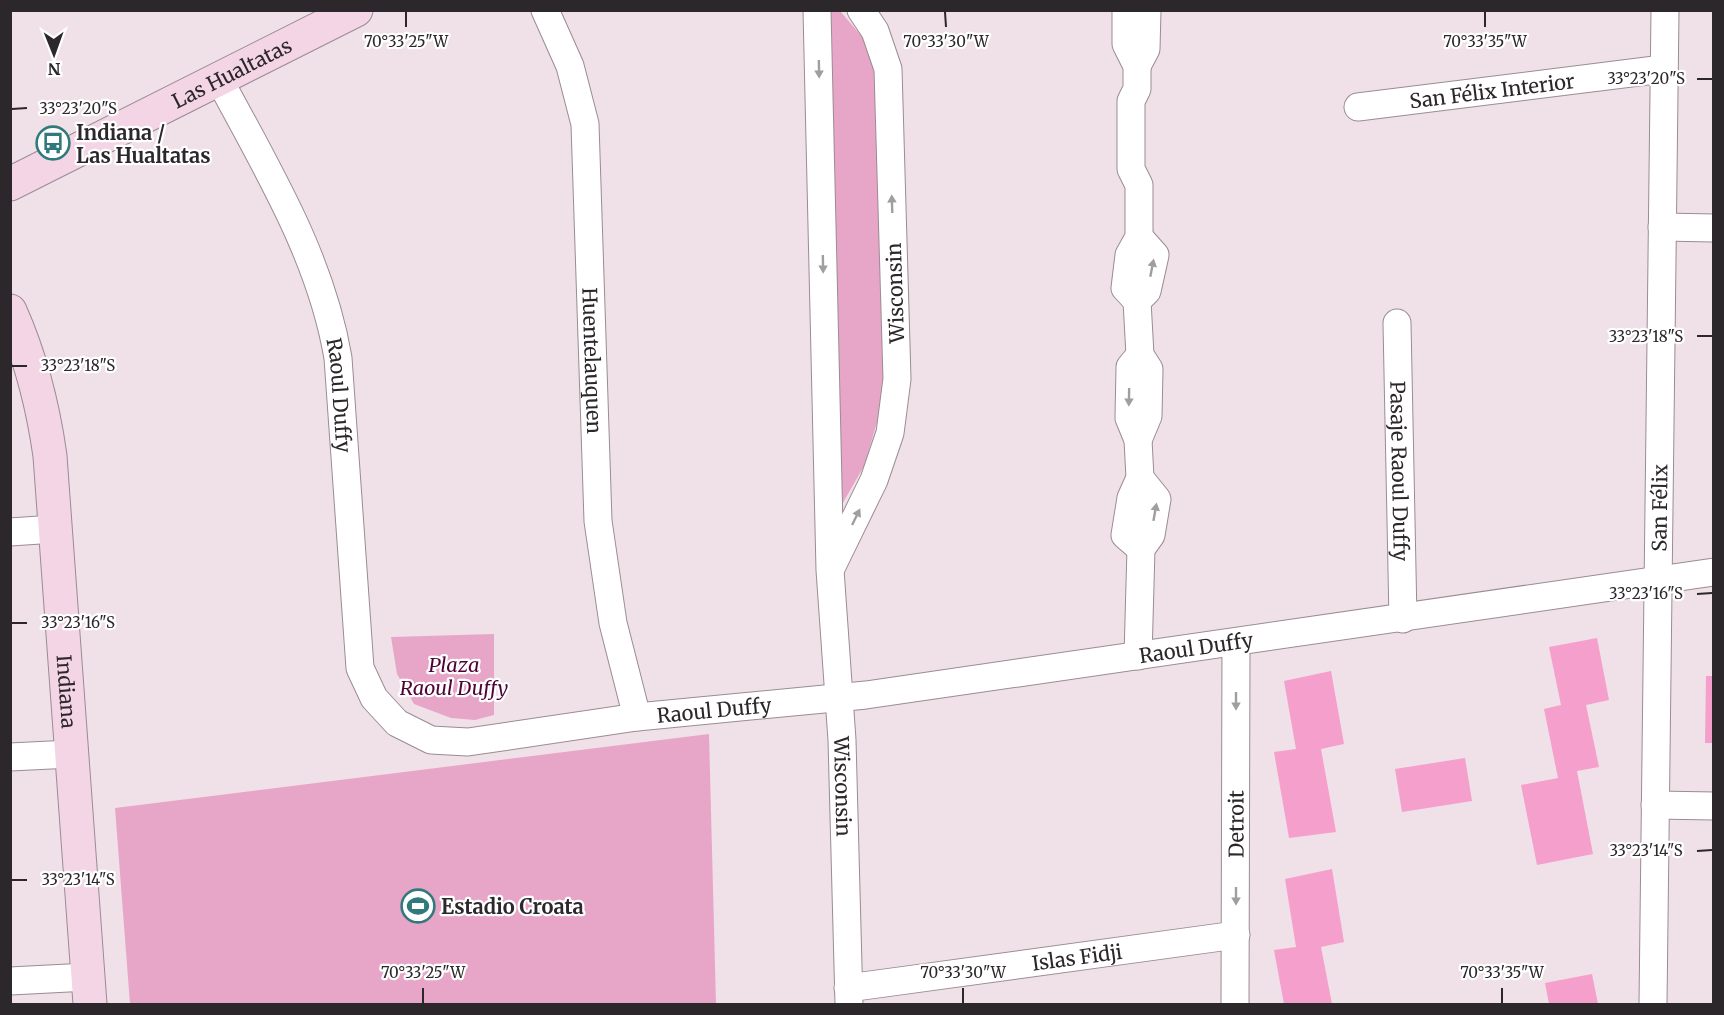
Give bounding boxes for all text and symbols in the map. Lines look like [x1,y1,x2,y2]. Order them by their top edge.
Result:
north arrow [24,24,84,84]
street label: Las Hualtatas [168,32,295,113]
text: 70°33'25"W [364,32,449,51]
text: 70°33'30"W [903,32,990,51]
text: 70°33'35"W [1443,32,1528,51]
text: N [47,59,61,79]
one-way arrow [814,59,824,78]
street label: San Félix Interior [1408,68,1576,113]
text: 33°23'20"S [1607,69,1685,88]
text: 33°23'20"S [39,99,117,118]
place label: Indiana / Las Hualtatas [76,120,211,168]
bus stop icon: Indiana / Las Hualtatas [35,125,71,161]
one-way arrow [888,194,897,213]
street label: Wisconsin [881,242,909,345]
one-way arrow [818,254,828,273]
one-way arrow [1148,258,1157,277]
street label: Huentelauquen [578,287,608,434]
text: 33°23'18"S [1609,327,1683,346]
street label: Raoul Duffy [322,336,357,454]
text: 33°23'18"S [41,356,115,375]
street label: Pasaje Raoul Duffy [1386,381,1414,562]
one-way arrow [1124,387,1134,406]
street label: San Félix [1646,464,1672,552]
one-way arrow [1151,502,1160,521]
one-way arrow [851,509,861,526]
text: 33°23'16"S [1609,584,1683,603]
text: 33°23'16"S [41,613,115,632]
street label: Raoul Duffy [1137,626,1255,668]
park label: Plaza Raoul Duffy [400,652,508,700]
street label: Indiana [52,654,82,729]
street label: Raoul Duffy [656,692,773,728]
one-way arrow [1231,692,1241,711]
street label: Wisconsin [829,735,857,837]
street label: Detroit [1223,790,1248,858]
text: 33°23'14"S [1609,841,1683,860]
text: 33°23'14"S [41,870,115,889]
one-way arrow [1231,887,1241,906]
sports icon: Estadio Croata [400,888,436,924]
place label: Estadio Croata [441,894,584,919]
street label: Islas Fidji [1030,938,1124,975]
text: 70°33'25"W [381,963,466,982]
text: 70°33'30"W [920,963,1007,982]
text: 70°33'35"W [1460,963,1545,982]

